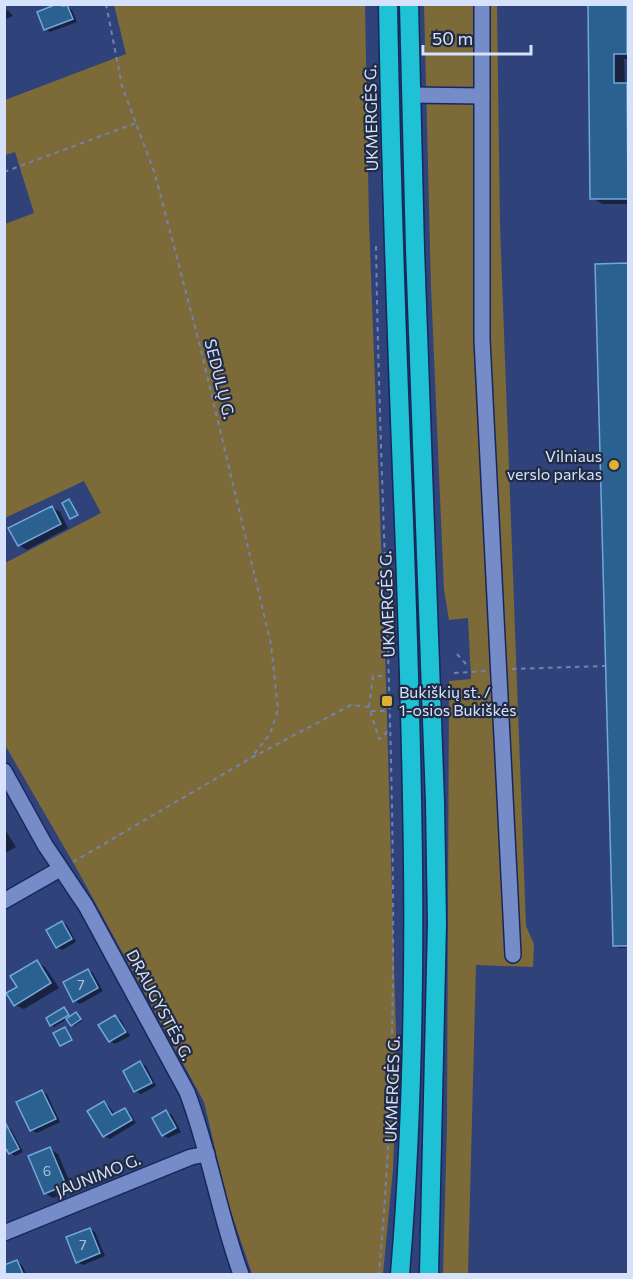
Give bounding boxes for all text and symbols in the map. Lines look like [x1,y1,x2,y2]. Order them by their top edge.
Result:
scale bar [423,18,531,56]
text: 50 m [432,27,473,49]
street label: UKMERGĖS G. [360,64,381,172]
street label: SEDULŲ G. [201,337,240,421]
place label: Vilniaus verslo parkas [507,446,602,483]
marker: Vilniaus verslo parkas [607,458,621,472]
street label: UKMERGĖS G. [375,550,398,658]
place label: Bukiškių st. / 1-osios Bukiškės [399,682,517,719]
marker: Bukiškių st. / 1-osios Bukiškės [380,694,394,708]
street label: DRAUGYSTĖS G. [123,946,198,1064]
house number: 7 [77,976,85,993]
street label: UKMERGĖS G. [380,1035,403,1143]
street label: JAUNIMO G. [52,1149,143,1200]
house number: 6 [43,1162,51,1179]
house number: 7 [79,1236,87,1253]

